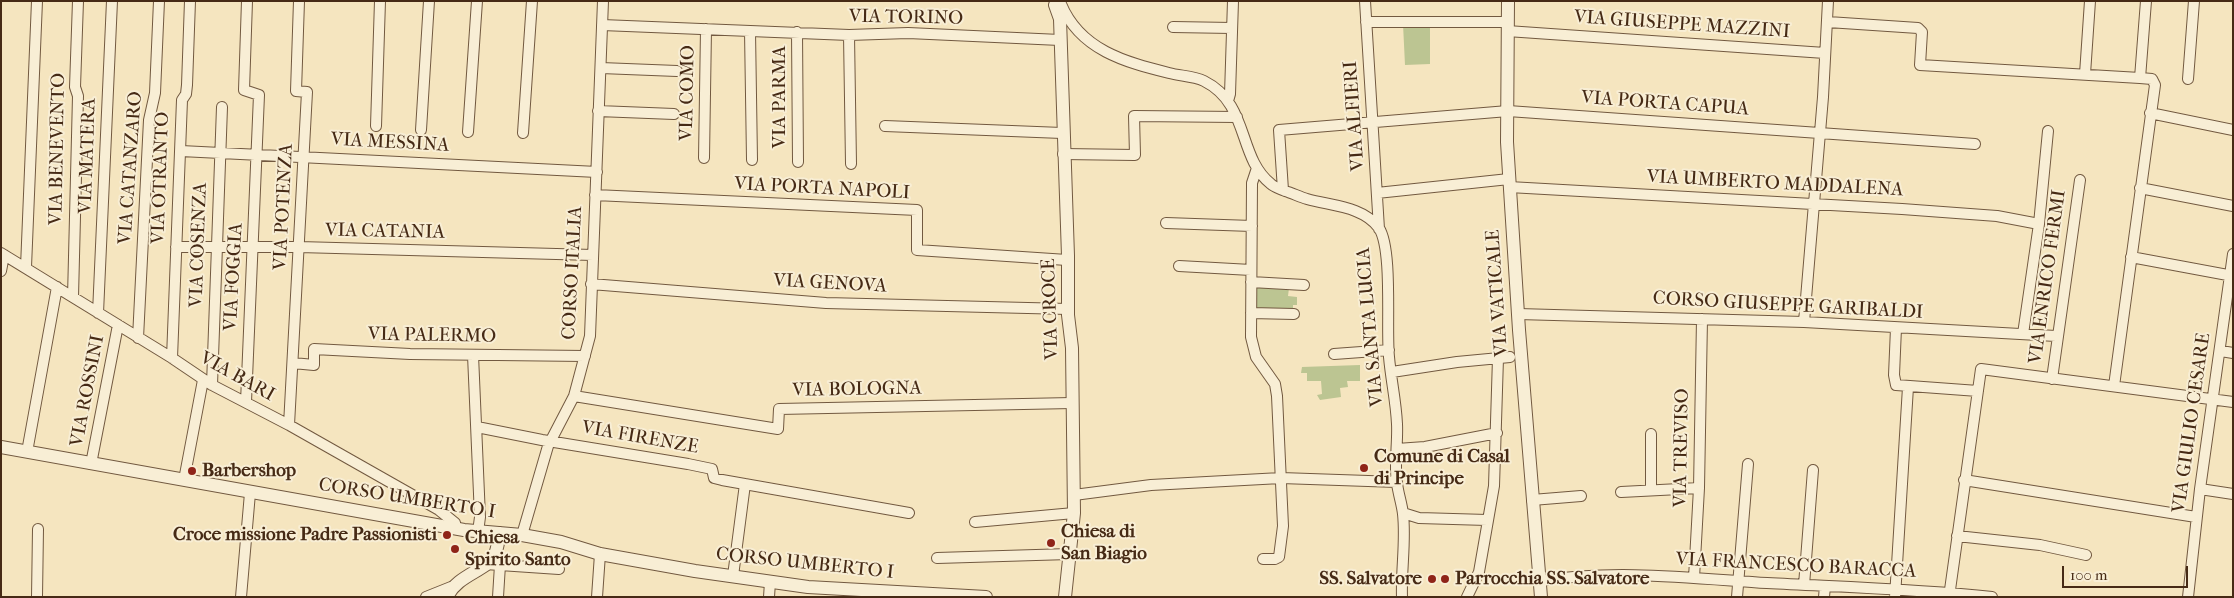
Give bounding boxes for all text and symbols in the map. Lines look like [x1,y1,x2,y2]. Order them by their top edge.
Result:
street label: VIA TORINO [849,6,963,30]
street label: VIA GIUSEPPE MAZZINI [1573,6,1791,44]
street label: VIA COMO [676,45,700,141]
street label: VIA PARMA [769,46,791,148]
street label: VIA ALFIERI [1340,60,1370,172]
street label: VIA BENEVENTO [45,73,71,225]
street label: VIA PORTA CAPUA [1580,87,1750,121]
street label: VIA CATANZARO [114,91,148,245]
street label: VIA MATERA [75,98,101,214]
street label: VIA OTRANTO [147,111,175,245]
street label: VIA MESSINA [330,129,450,157]
street label: VIA POTENZA [269,143,299,271]
street label: VIA UMBERTO MADDALENA [1646,166,1904,202]
street label: VIA PORTA NAPOLI [734,173,910,205]
street label: VIA COSENZA [185,182,213,308]
street label: VIA ENRICO FERMI [2024,189,2072,365]
street label: CORSO ITALIA [558,206,588,340]
street label: VIA CATANIA [325,220,445,244]
street label: VIA FOGGIA [220,222,248,332]
street label: VIA VATICALE [1482,229,1514,357]
street label: VIA SANTA LUCIA [1353,246,1389,408]
street label: VIA CROCE [1038,258,1064,360]
street label: VIA GENOVA [773,270,887,298]
street label: CORSO GIUSEPPE GARIBALDI [1652,288,1924,324]
street label: VIA PALERMO [368,323,496,349]
street label: VIA GIULIO CESARE [2168,332,2216,514]
street label: VIA ROSSINI [66,333,110,449]
street label: VIA BARI [196,347,278,407]
street label: VIA BOLOGNA [792,377,922,403]
street label: VIA TREVISO [1670,388,1694,508]
street label: VIA FIRENZE [580,417,700,459]
place label: Comune di Casal di Principe [1374,446,1510,490]
place label: Barbershop [202,460,296,482]
marker: Comune di Casal di Principe [1358,462,1370,474]
marker: Barbershop [186,465,198,477]
street label: CORSO UMBERTO I [317,474,497,524]
place label: Chiesa di San Biagio [1061,521,1147,565]
place label: Croce missione Padre Passionisti [173,524,437,546]
place label: Chiesa Spirito Santo [465,527,571,571]
marker: Croce missione Padre Passionisti [441,529,453,541]
marker: Chiesa di San Biagio [1045,537,1057,549]
marker: Chiesa Spirito Santo [449,543,461,555]
street label: CORSO UMBERTO I [715,543,895,585]
street label: VIA FRANCESCO BARACCA [1675,548,1917,584]
scale bar [2064,556,2190,588]
text: 100 m [2070,566,2108,584]
place label: SS. Salvatore [1319,568,1422,590]
place label: Parrocchia SS. Salvatore [1455,568,1649,590]
marker: SS. Salvatore [1426,573,1438,585]
marker: Parrocchia SS. Salvatore [1439,573,1451,585]

